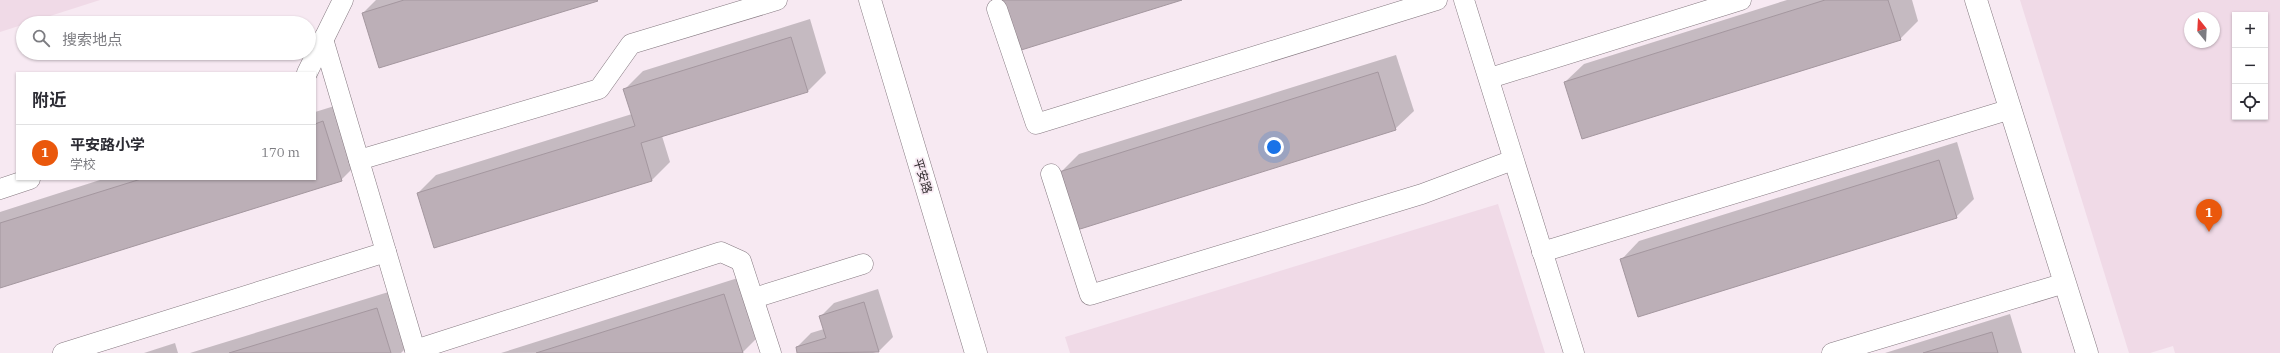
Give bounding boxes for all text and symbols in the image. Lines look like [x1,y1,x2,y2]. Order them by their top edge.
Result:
north arrow [2184,12,2220,48]
map controls [2232,12,2268,120]
button: + [2232,12,2268,48]
search box [16,16,316,60]
icon: search [30,27,52,49]
text: 搜索地点 [62,30,122,49]
button: − [2232,48,2268,84]
button: locate [2232,84,2268,120]
text: 附近 [32,89,66,111]
text: 平安路小学 [70,135,145,154]
your location [1264,137,1284,157]
text: 1 [41,144,49,161]
text: 170 m [261,144,300,161]
text: 学校 [70,156,96,173]
street label: 平安路 [911,157,935,195]
pin: 1 [2196,199,2222,232]

